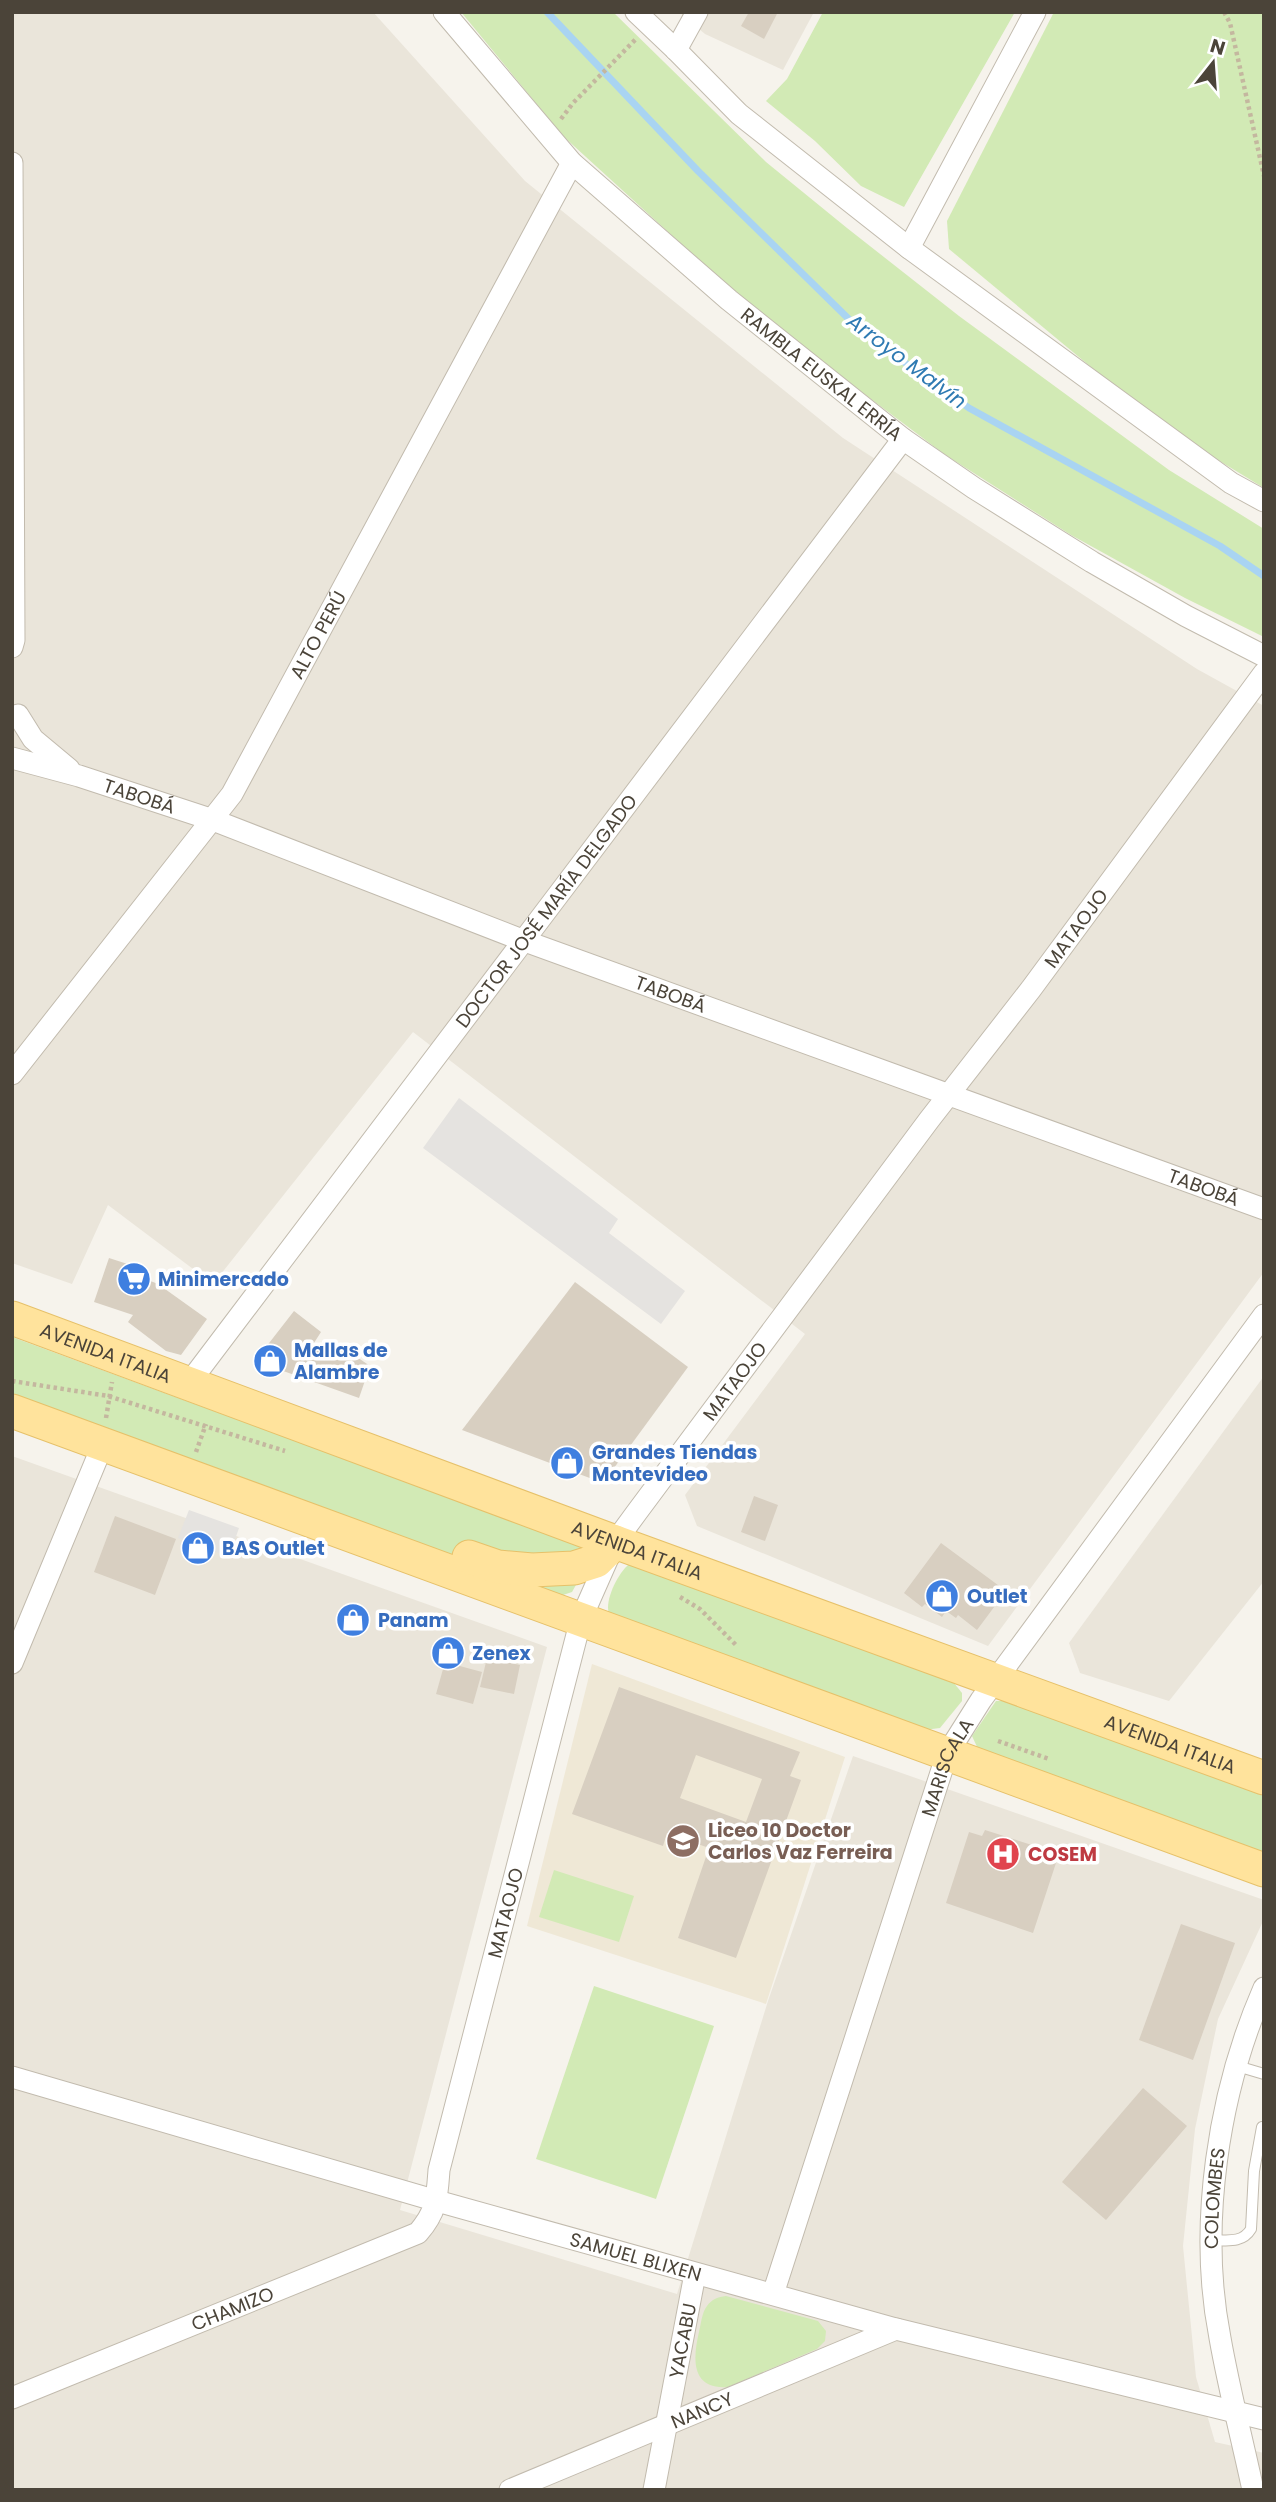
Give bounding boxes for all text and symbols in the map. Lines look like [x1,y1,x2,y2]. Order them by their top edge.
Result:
north arrow [1178,28,1248,98]
text: N [1207,32,1229,62]
street label: RAMBLA EUSKAL ERRÍA [735,301,908,447]
water label: Arroyo Malvín [841,306,973,415]
street label: ALTO PERÚ [283,586,353,684]
street label: TABOBÁ [100,771,179,820]
street label: DOCTOR JOSÉ MARÍA DELGADO [449,788,643,1033]
street label: MATAOJO [1038,883,1114,973]
street label: TABOBÁ [631,969,710,1019]
street label: TABOBÁ [1164,1162,1243,1213]
supermarket icon: Minimercado [115,1260,153,1298]
place label: Minimercado [158,1266,289,1293]
street label: AVENIDA ITALIA [36,1316,175,1390]
street label: MATAOJO [696,1336,773,1426]
place label: Mallas de Alambre [294,1337,388,1386]
shop icon: Mallas de Alambre [251,1342,289,1380]
place label: Grandes Tiendas Montevideo [592,1439,757,1488]
shop icon: Grandes Tiendas Montevideo [548,1444,586,1482]
street label: AVENIDA ITALIA [568,1514,707,1586]
shop icon: BAS Outlet [179,1529,217,1567]
place label: BAS Outlet [222,1535,325,1562]
shop icon: Outlet [923,1577,961,1615]
place label: Outlet [967,1583,1028,1610]
shop icon: Panam [334,1601,372,1639]
place label: Panam [378,1607,449,1634]
shop icon: Zenex [429,1634,467,1672]
place label: Zenex [472,1640,532,1667]
street label: AVENIDA ITALIA [1101,1708,1240,1780]
street label: MARISCALA [914,1713,980,1820]
place label: Liceo 10 Doctor Carlos Vaz Ferreira [708,1817,893,1866]
school or university icon: Liceo 10 Doctor Carlos Vaz Ferreira [664,1822,702,1860]
hospital icon: COSEM [984,1835,1022,1873]
place label: COSEM [1028,1841,1097,1868]
street label: MATAOJO [481,1865,530,1961]
street label: COLOMBES [1198,2146,1232,2249]
street label: SAMUEL BLIXEN [567,2225,705,2288]
street label: CHAMIZO [187,2280,278,2337]
street label: YACABU [662,2301,703,2380]
street label: NANCY [667,2385,737,2435]

